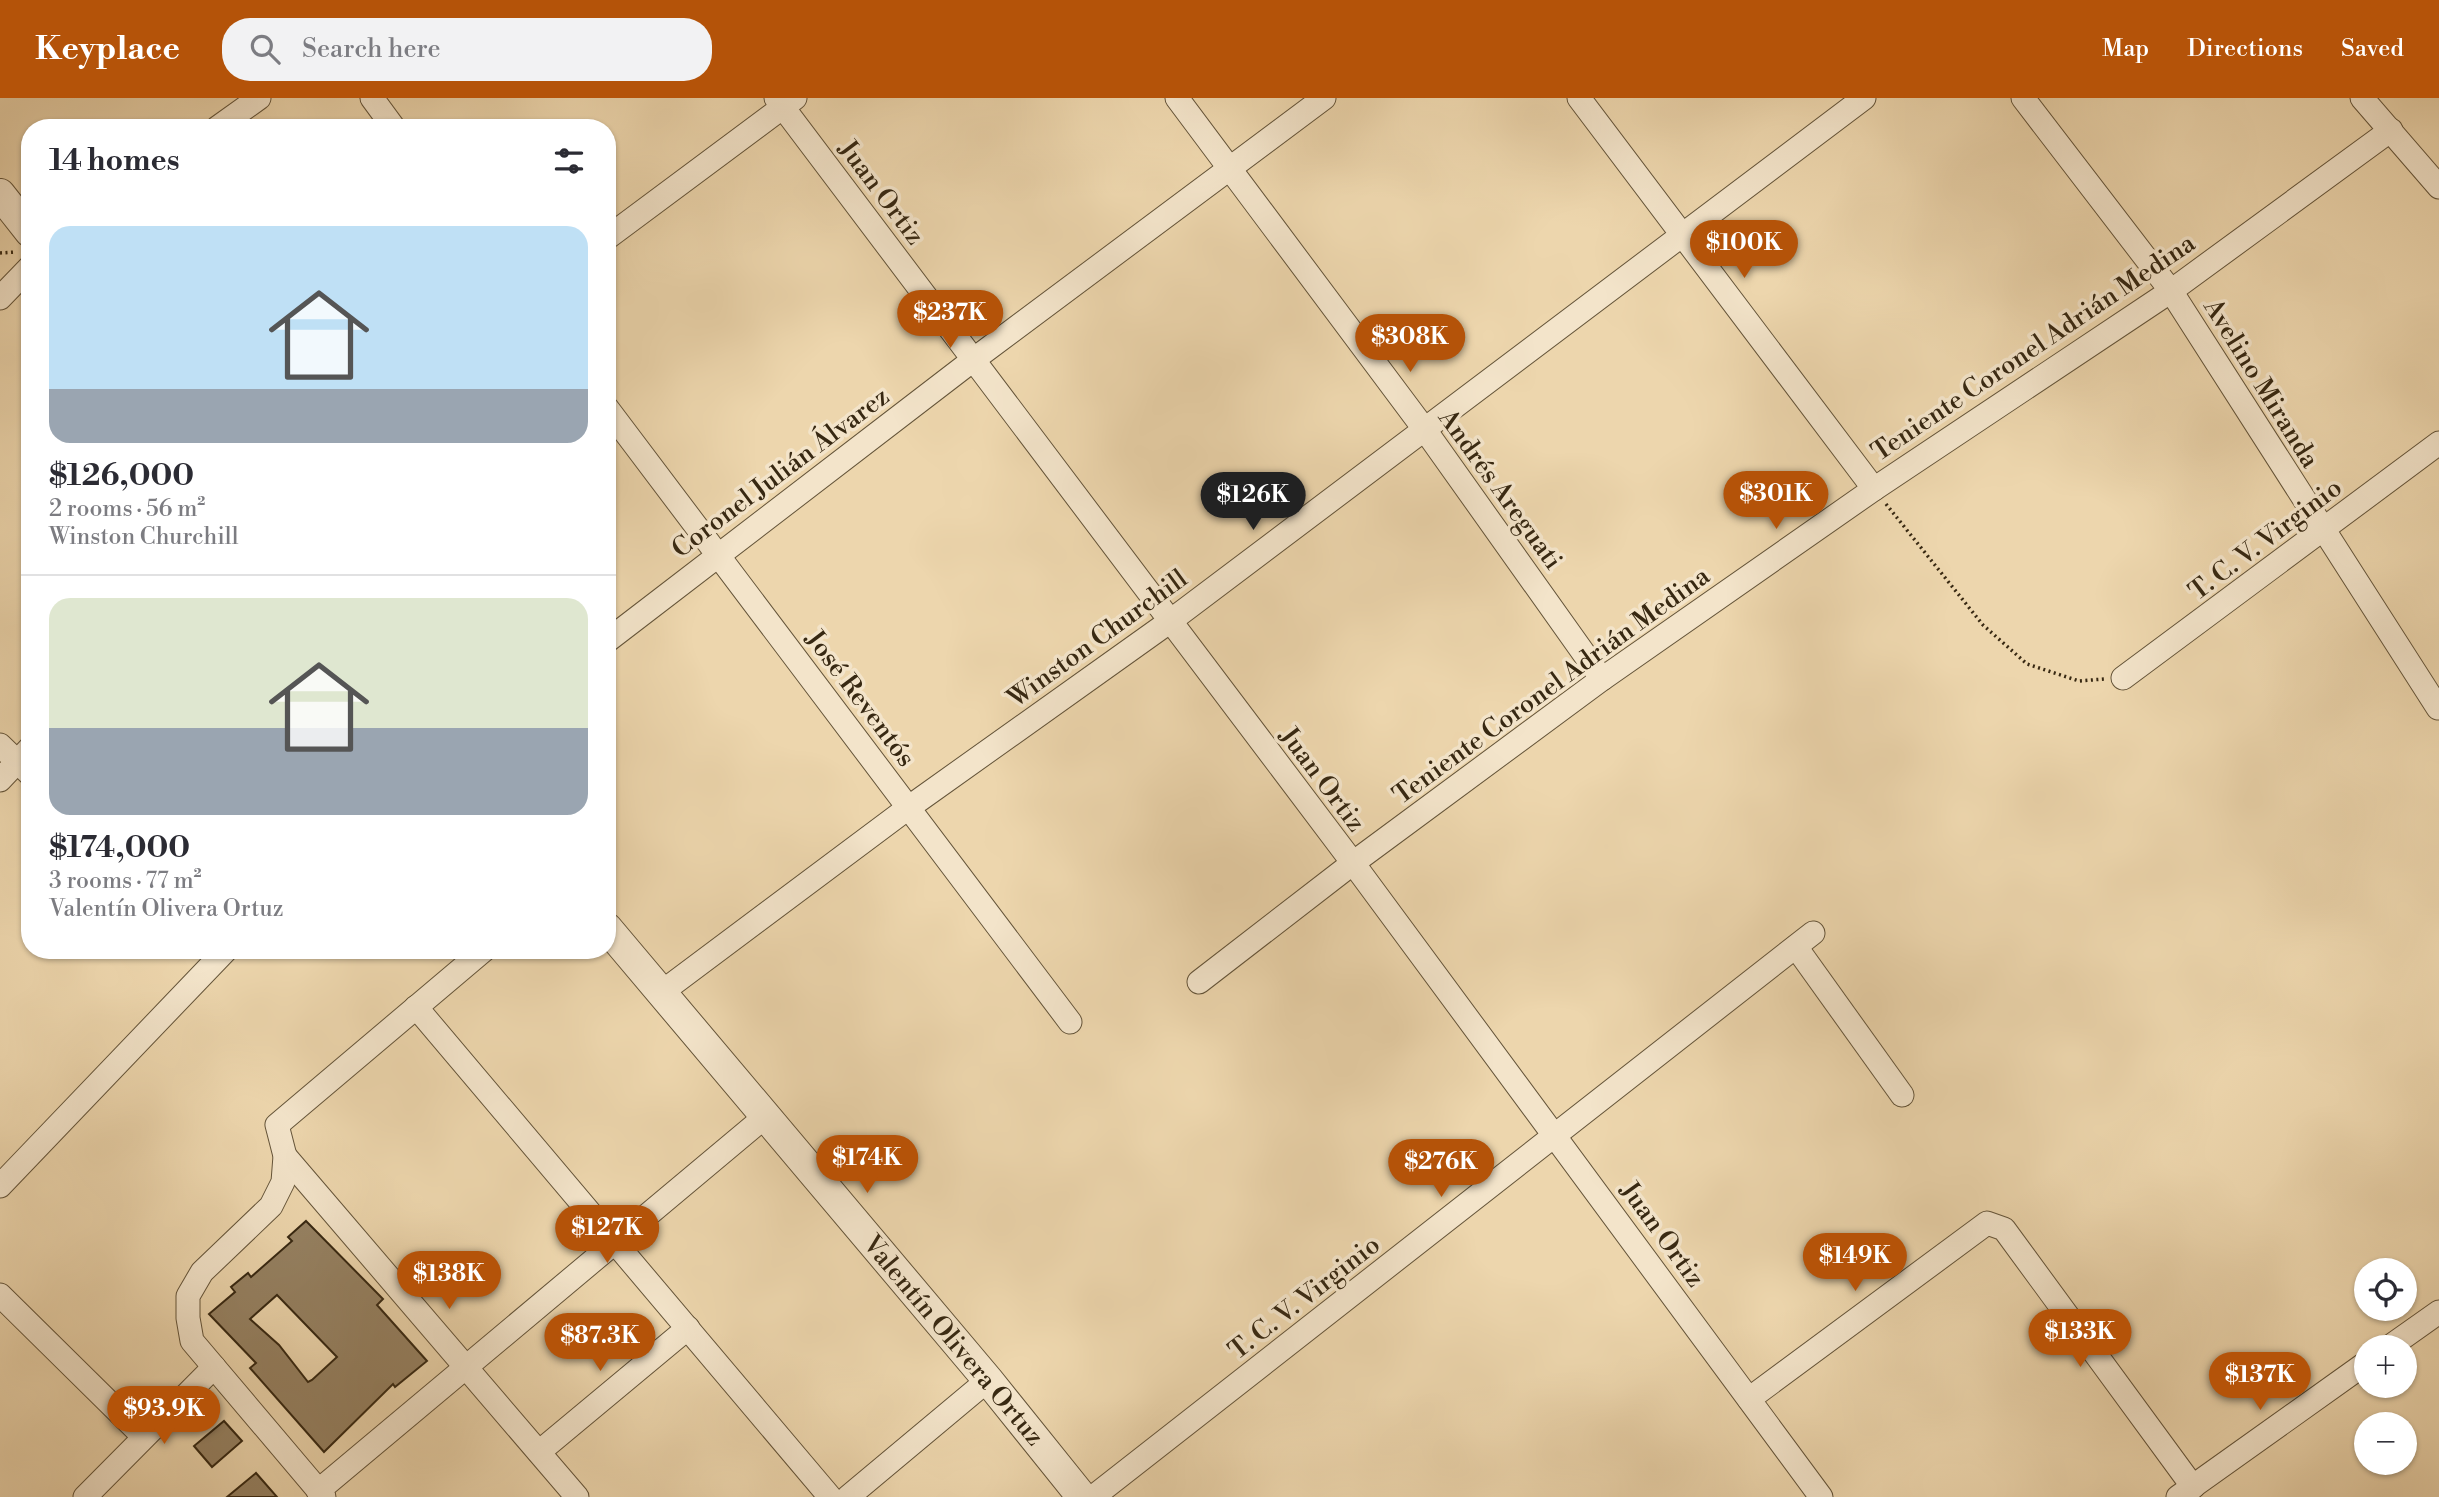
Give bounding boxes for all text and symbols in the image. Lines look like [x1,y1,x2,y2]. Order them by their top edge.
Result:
search box [222,18,712,81]
text: Keyplace [35,29,180,70]
icon: search [246,30,284,68]
text: Search here [302,33,441,65]
text: Map [2102,34,2149,64]
text: Directions [2187,34,2303,64]
text: Saved [2341,34,2404,64]
street label: Juan Ortiz [831,133,931,251]
text: 14 homes [49,142,180,180]
icon: filters [550,142,588,180]
pin: $100K [1695,220,1793,280]
street label: Teniente Coronel Adrián Medina [1866,227,2202,468]
text: $100K [1706,229,1782,257]
icon: home [256,272,382,398]
pin: $237K [901,290,999,350]
street label: Avelino Miranda [2196,292,2326,475]
text: $237K [913,299,987,327]
pin: $308K [1361,314,1459,374]
text: $308K [1371,323,1449,351]
street label: Coronel Julián Álvarez [664,379,896,565]
street label: Andrés Areguati [1431,402,1569,576]
text: $126,000 [49,457,194,495]
pin: $126K [1204,472,1302,532]
pin: $301K [1727,472,1825,531]
street label: T. C. V. Virginio [2183,472,2348,608]
text: $301K [1739,480,1813,508]
text: $126K [1217,481,1289,509]
text: 2 rooms · 56 m² [49,495,205,523]
text: Winston Churchill [49,523,238,551]
street label: Teniente Coronel Adrián Medina [1387,560,1717,811]
street label: Winston Churchill [1001,563,1194,715]
street label: José Reventós [798,623,922,773]
icon: home [256,644,382,770]
street label: Juan Ortiz [1272,720,1372,838]
text: $174,000 [49,829,190,867]
text: 3 rooms · 77 m² [49,867,202,895]
text: Valentín Olivera Ortuz [49,895,284,923]
pin: $174K [818,1136,916,1195]
pin: $276K [1392,1140,1490,1199]
text: $174K [832,1144,902,1172]
text: $276K [1404,1148,1478,1176]
street label: Juan Ortiz [1613,1175,1711,1294]
pin: $127K [558,1206,656,1265]
text: $127K [571,1214,643,1242]
street label: Valentín Olivera Ortuz [855,1228,1051,1453]
street label: T. C. V. Virginio [1223,1229,1387,1367]
pin: $149K [1806,1234,1904,1293]
text: $149K [1819,1242,1891,1270]
pin: $138K [400,1252,498,1311]
map controls [2354,1258,2417,1475]
button: locate [2354,1258,2417,1321]
text: $138K [413,1260,485,1288]
pin: $133K [2031,1310,2129,1369]
pin: $87.3K [543,1314,657,1373]
text: $133K [2044,1318,2116,1346]
text: $87.3K [560,1322,640,1350]
button: + [2354,1335,2417,1398]
pin: $137K [2211,1352,2309,1412]
text: $137K [2225,1361,2295,1389]
pin: $93.9K [107,1386,221,1446]
text: $93.9K [123,1395,205,1423]
button: − [2354,1412,2417,1475]

